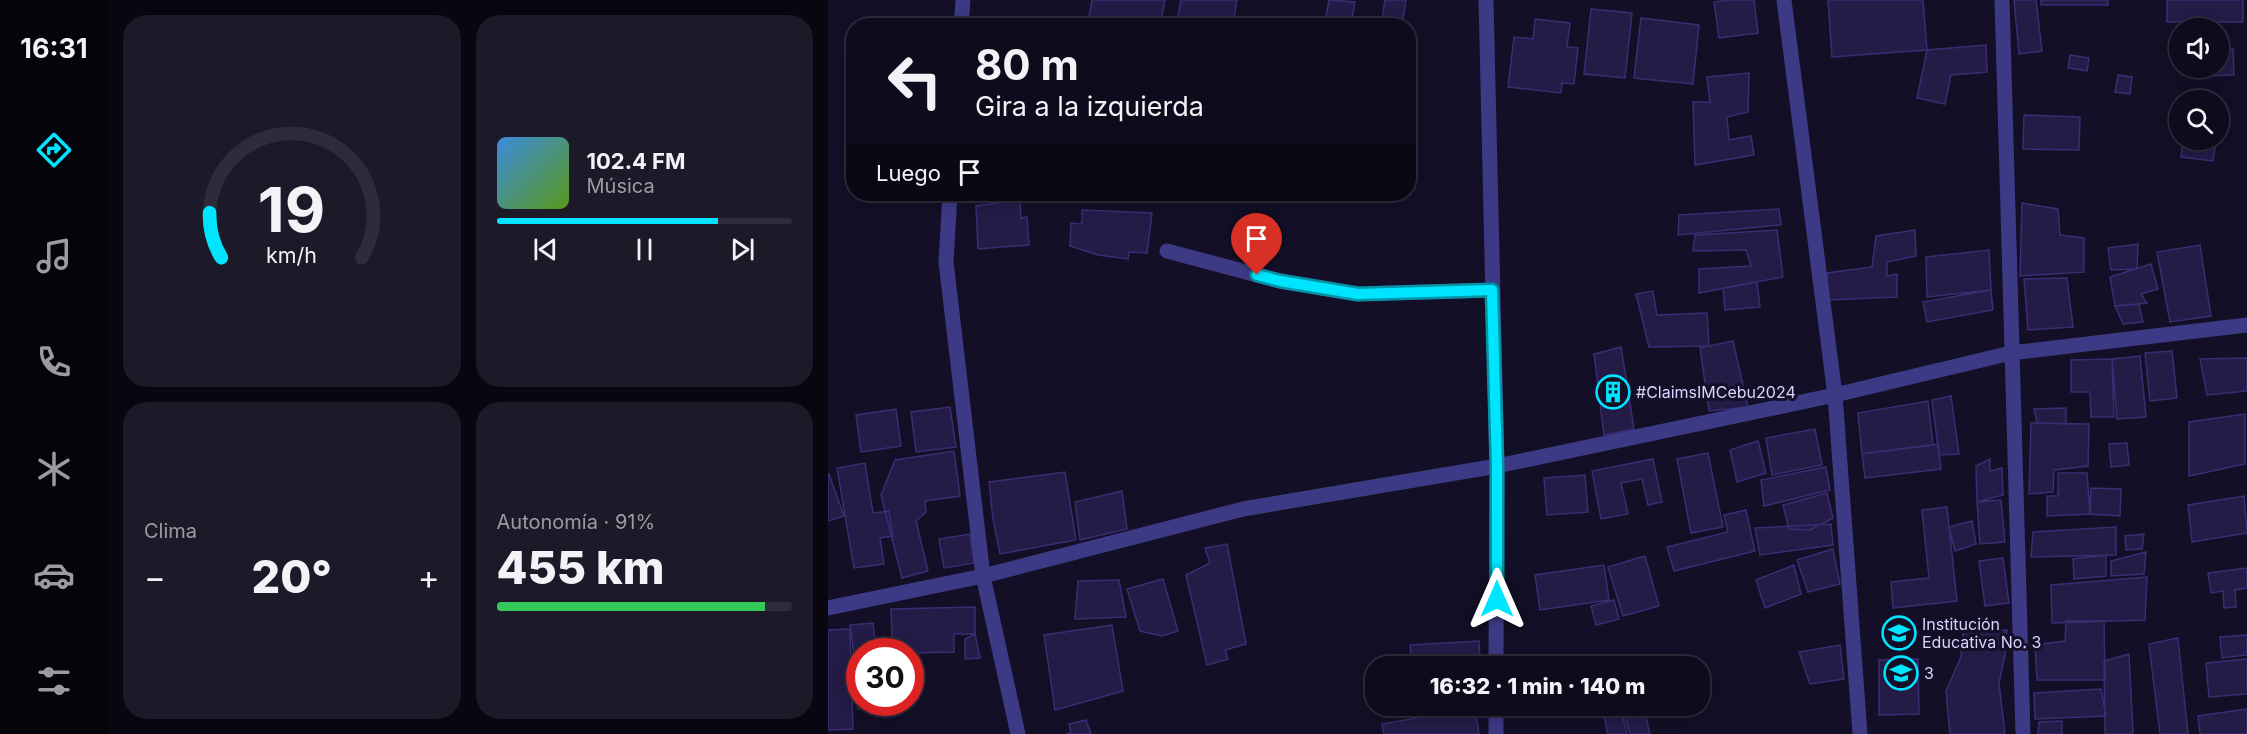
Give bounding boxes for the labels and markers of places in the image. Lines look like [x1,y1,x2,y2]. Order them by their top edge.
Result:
pin [1231,213,1282,275]
building icon: #ClaimsIMCebu2024 [1595,374,1631,410]
place label: #ClaimsIMCebu2024 [1636,382,1796,402]
place label: Institución Educativa No. 3 [1922,614,2041,652]
school or university icon: Institución Educativa No. 3 [1881,615,1917,651]
school or university icon: 3 [1883,655,1919,691]
place label: 3 [1924,663,1934,683]

